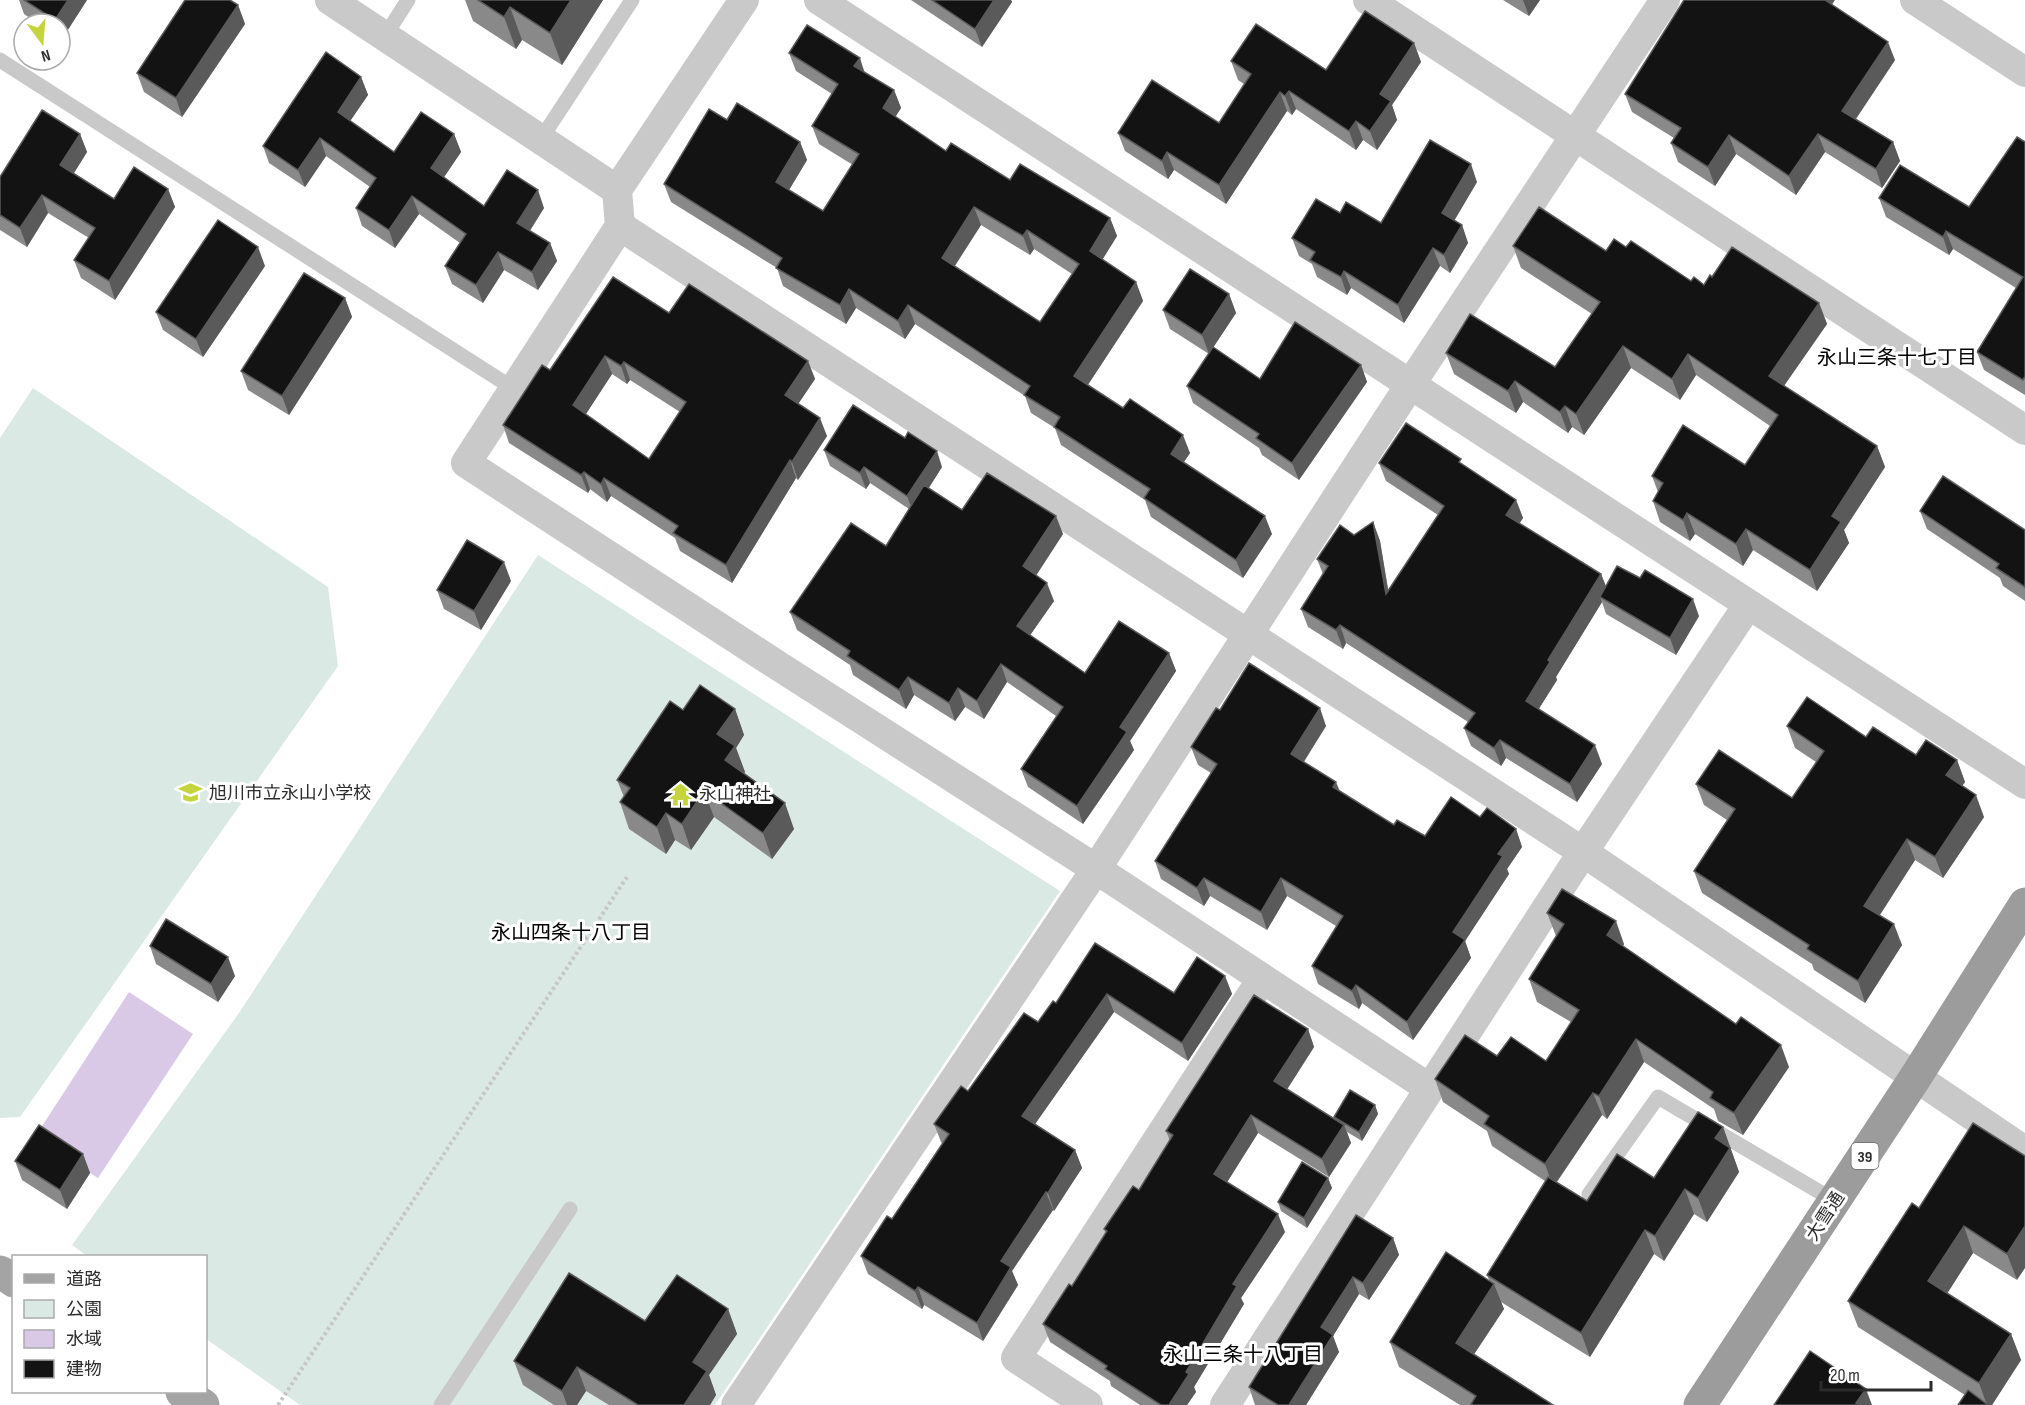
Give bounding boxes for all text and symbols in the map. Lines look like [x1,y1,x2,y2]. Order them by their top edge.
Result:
north arrow [12,12,72,72]
text: N [39,45,52,65]
district label: 永山三条十七丁目 [1817,346,1977,370]
school or university icon: 旭川市立永山小学校 [178,780,204,806]
temple icon: 永山神社 [668,781,694,807]
place label: 旭川市立永山小学校 [209,783,371,804]
place label: 永山神社 [699,784,771,805]
district label: 永山四条十八丁目 [491,921,651,945]
road number: 39 [1852,1143,1878,1169]
street label: 大雪通 [1802,1188,1849,1245]
legend [12,1255,207,1393]
text: 道路 [66,1269,102,1290]
text: 公園 [66,1299,102,1320]
text: 水域 [66,1329,102,1350]
district label: 永山三条十八丁目 [1163,1343,1323,1367]
scale bar [1821,1354,1930,1392]
text: 建物 [66,1359,102,1380]
text: 20 m [1830,1365,1860,1386]

